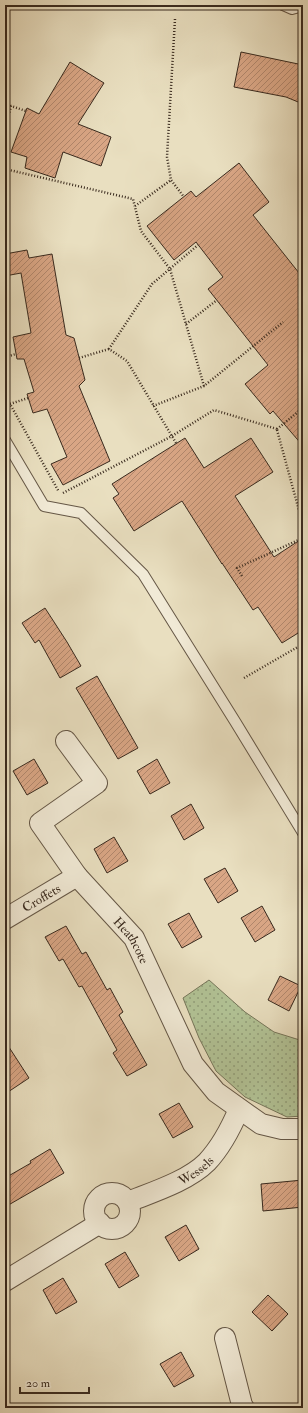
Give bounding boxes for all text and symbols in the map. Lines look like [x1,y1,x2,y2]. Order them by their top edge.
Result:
street label: Croffets [19,880,64,916]
street label: Heathcote [109,914,152,967]
street label: Wessels [175,1153,218,1189]
scale bar [20,1369,89,1395]
text: 20 m [26,1376,51,1391]

